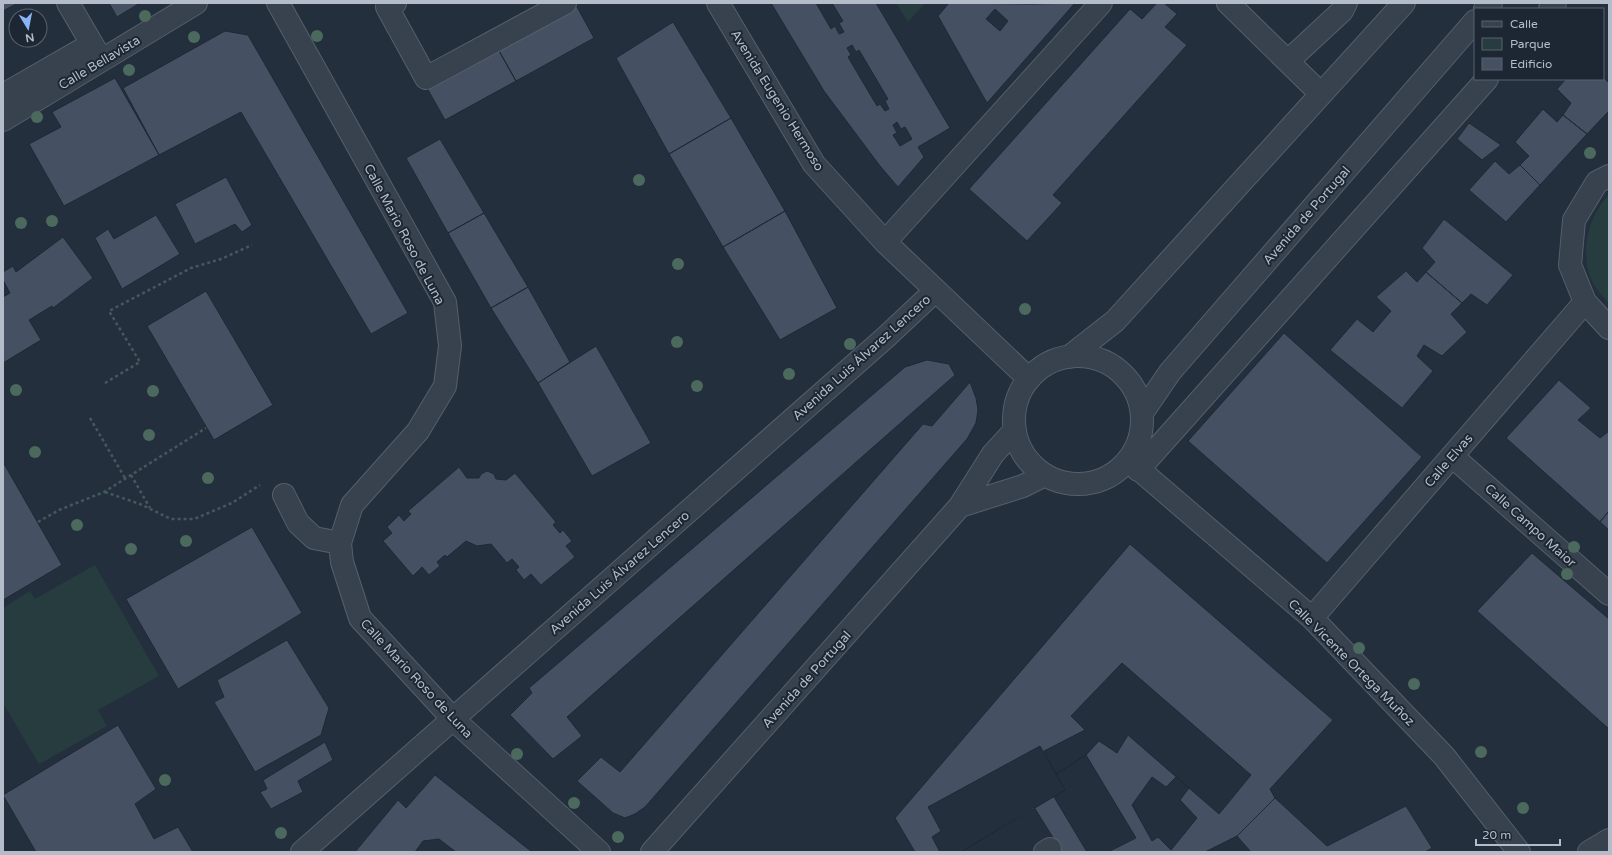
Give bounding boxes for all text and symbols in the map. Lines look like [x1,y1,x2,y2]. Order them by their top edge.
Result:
north arrow [8,8,48,48]
legend [1474,8,1604,80]
text: Calle [1510,17,1538,31]
street label: Avenida Eugenio Hermoso [727,27,827,174]
text: N [24,30,35,45]
street label: Calle Bellavista [56,32,143,93]
text: Parque [1510,37,1551,51]
text: Edificio [1510,57,1552,71]
street label: Calle Mario Roso de Luna [360,161,448,308]
street label: Avenida de Portugal [1260,163,1354,268]
street label: Avenida Luis Álvarez Lencero [789,291,934,424]
street label: Calle Elvas [1421,431,1476,491]
street label: Calle Campo Maior [1481,481,1579,571]
street label: Avenida Luis Álvarez Lencero [546,507,693,638]
street label: Calle Vicente Ortega Muñoz [1285,596,1418,729]
street label: Calle Mario Roso de Luna [357,616,476,742]
street label: Avenida de Portugal [759,628,855,732]
scale bar [1476,821,1560,847]
text: 20 m [1482,828,1511,842]

